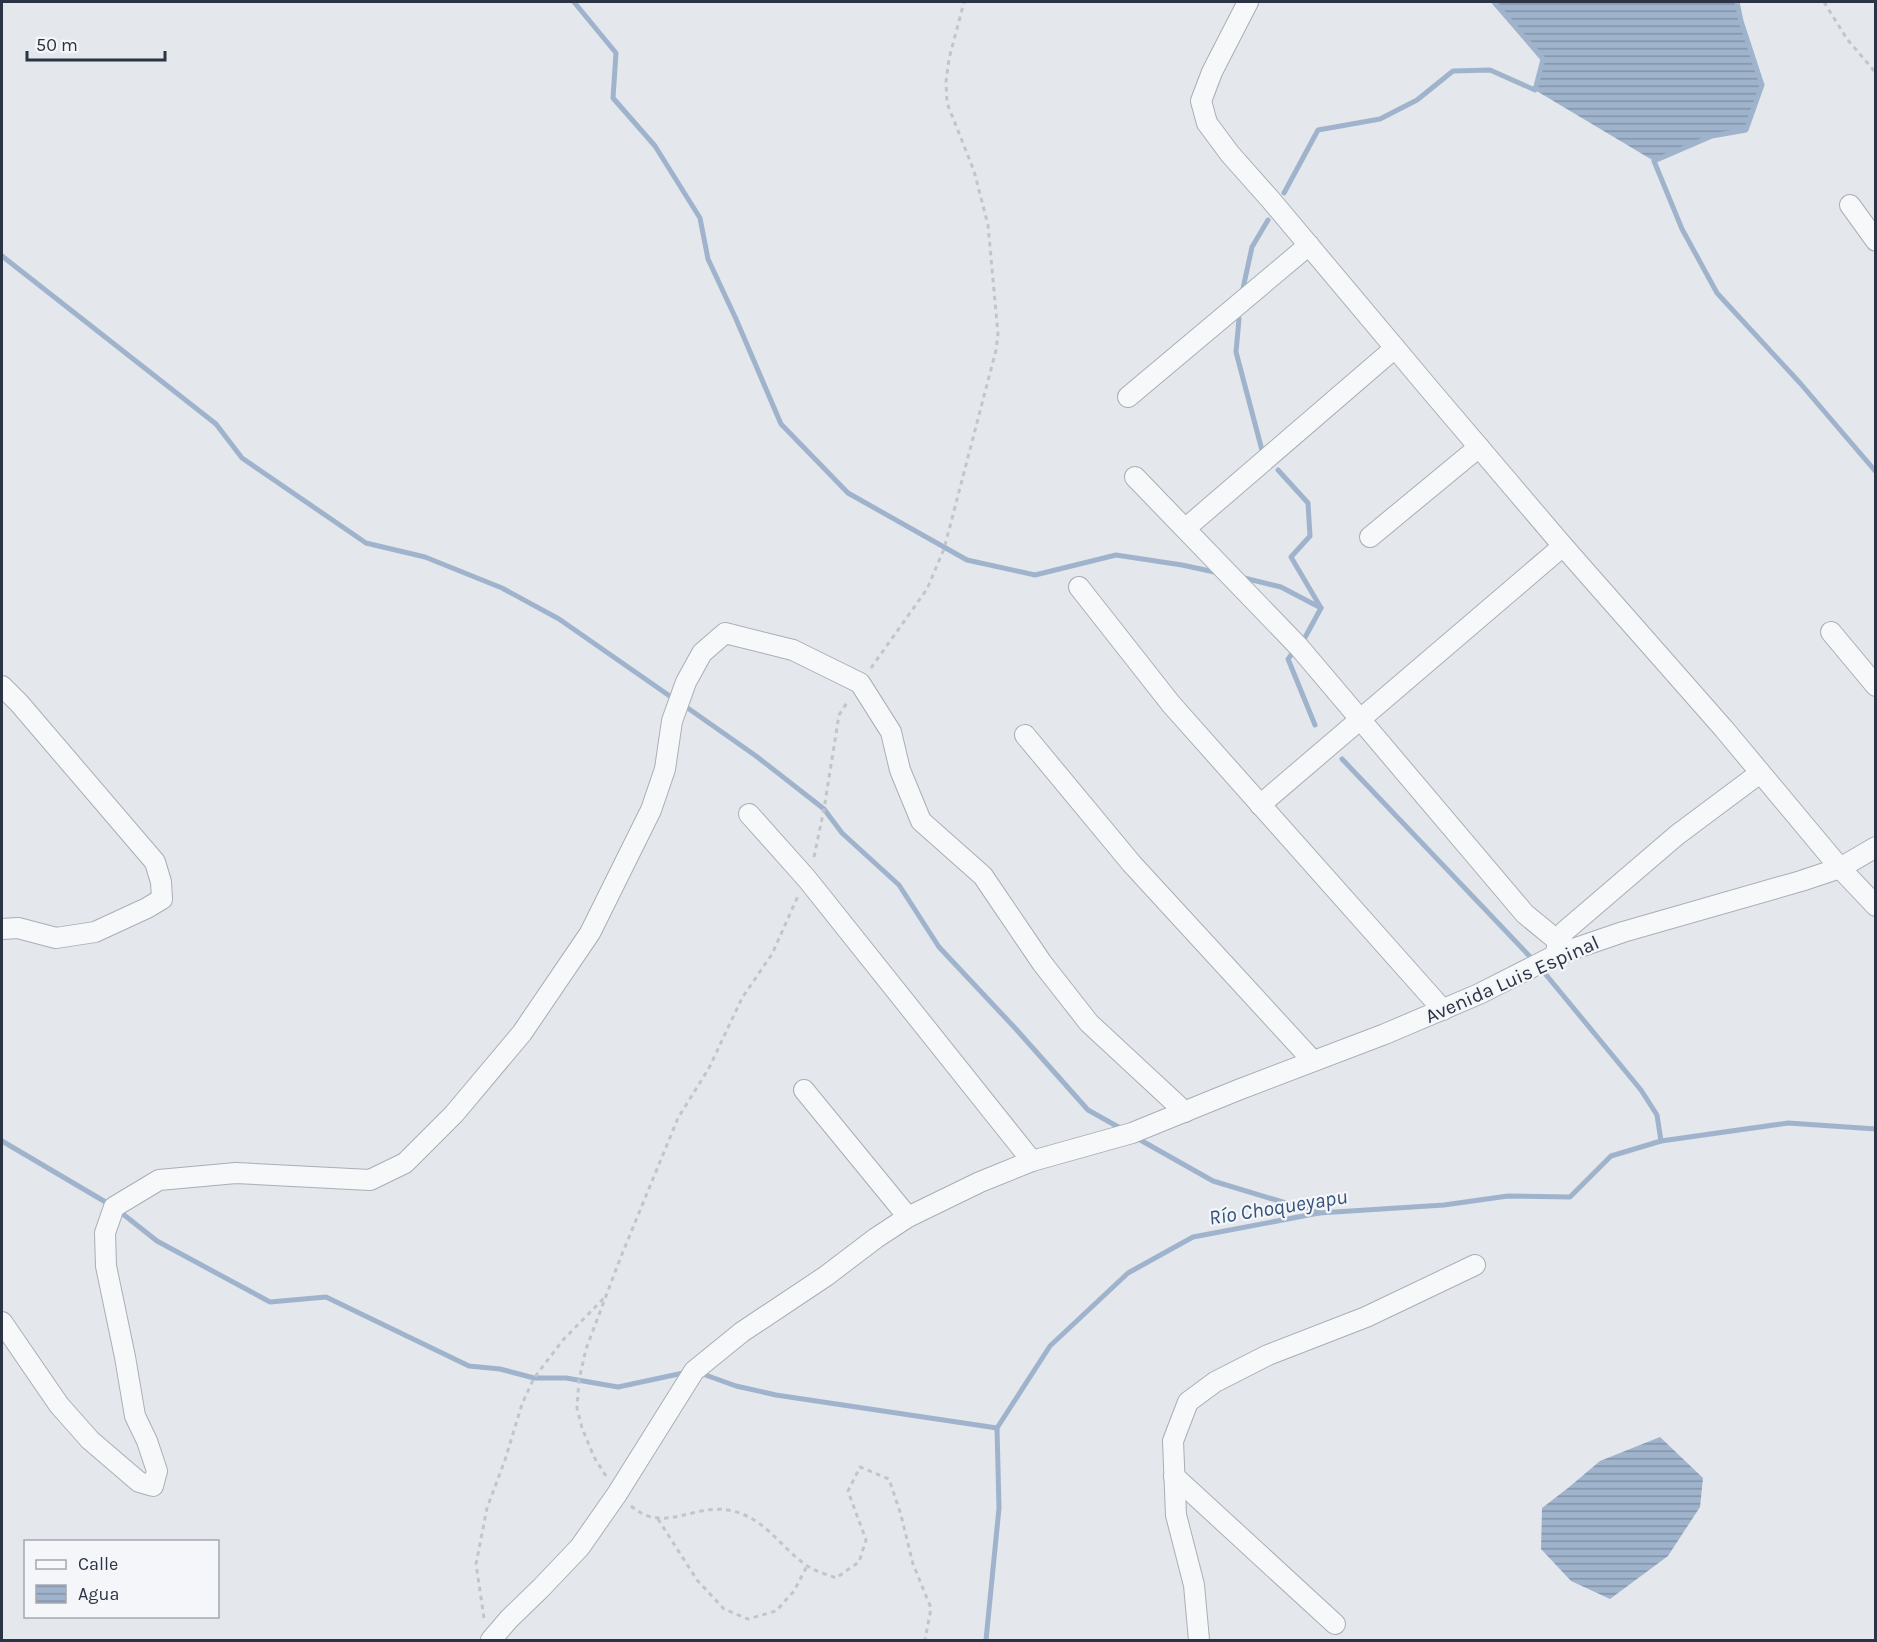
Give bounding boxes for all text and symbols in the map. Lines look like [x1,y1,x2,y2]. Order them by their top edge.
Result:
scale bar [27,24,165,62]
text: 50 m [36,34,78,56]
street label: Avenida Luis Espinal [1422,931,1603,1028]
water label: Río Choqueyapu [1207,1184,1349,1230]
legend [24,1540,219,1618]
text: Calle [78,1553,118,1575]
text: Agua [78,1583,119,1605]

